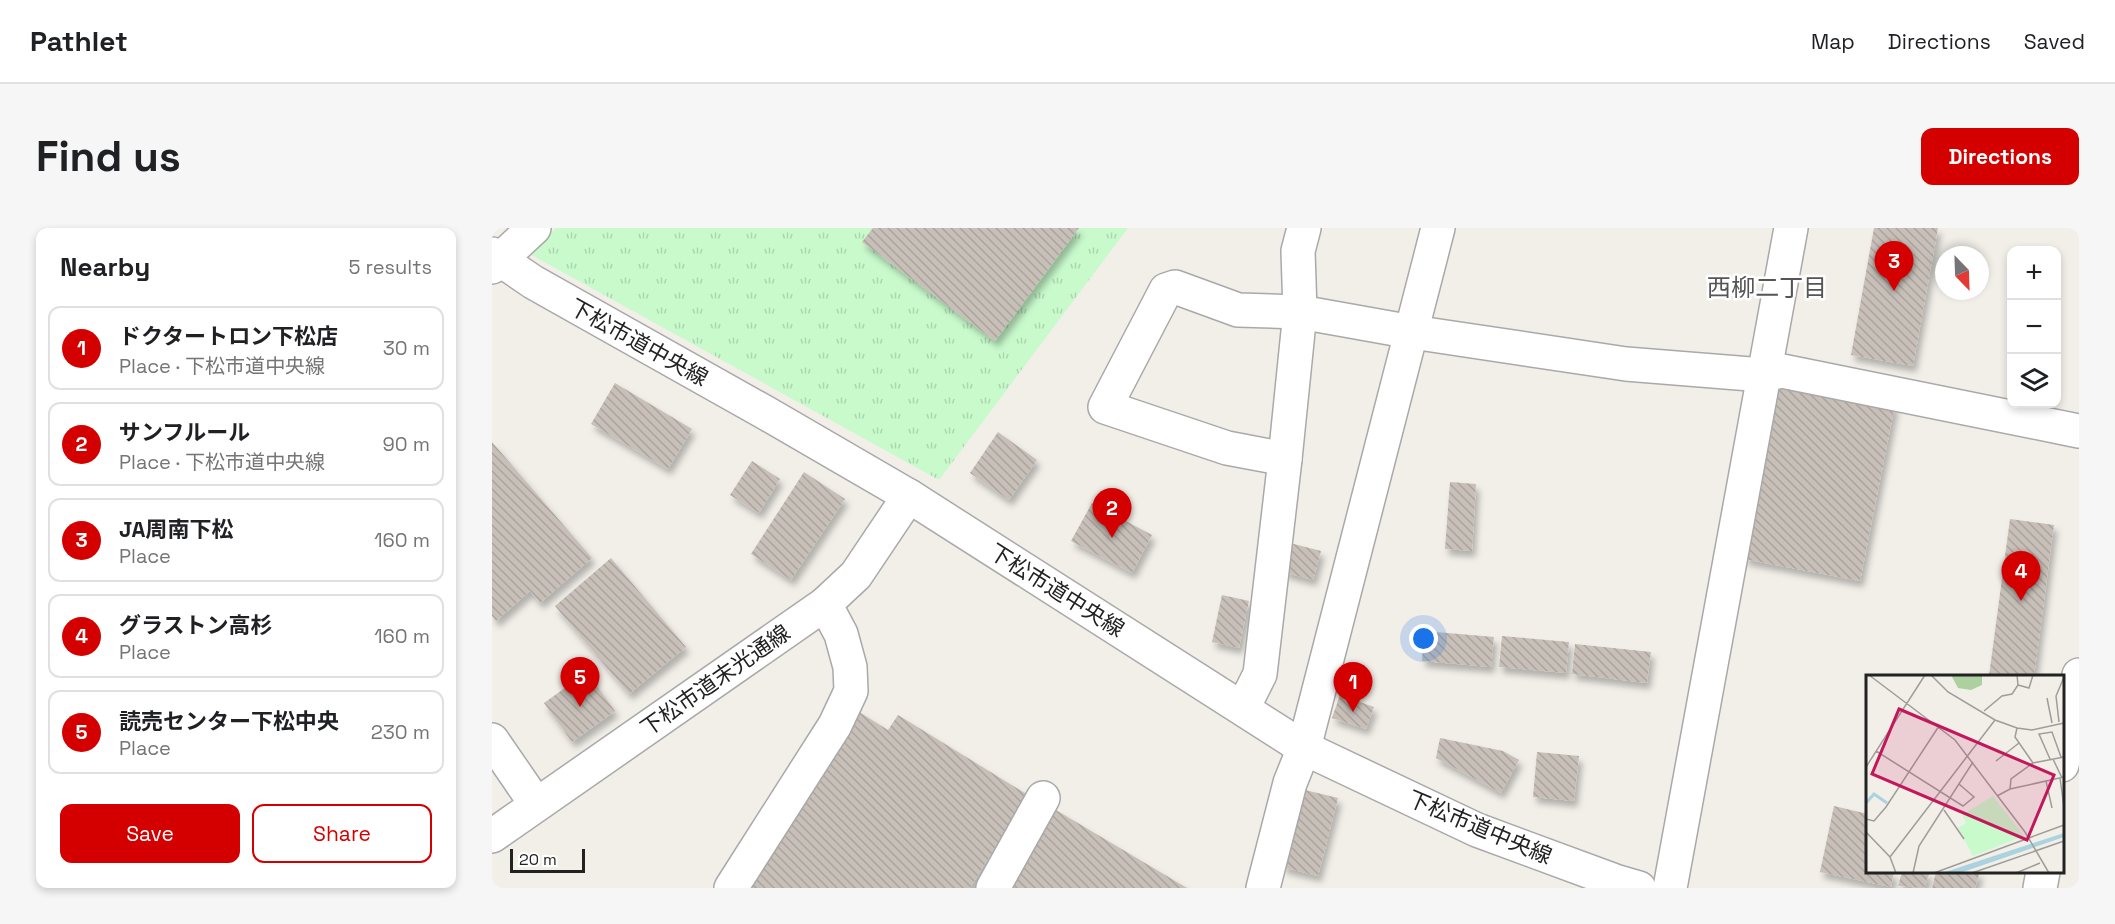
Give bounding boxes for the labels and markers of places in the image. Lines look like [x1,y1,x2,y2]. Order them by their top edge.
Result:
pin: 3 [1874,242,1914,291]
pin: 2 [1092,488,1132,538]
pin: 4 [2002,552,2041,601]
pin: 5 [560,658,599,707]
pin: 1 [1334,662,1372,712]

